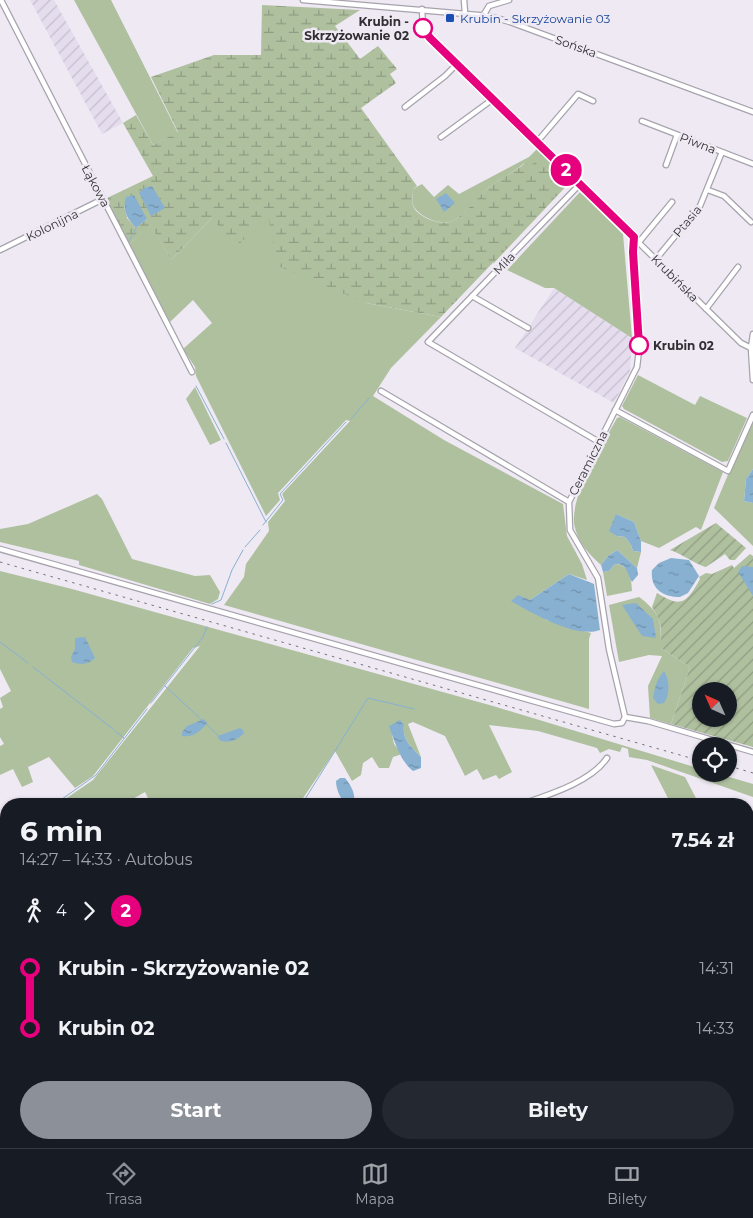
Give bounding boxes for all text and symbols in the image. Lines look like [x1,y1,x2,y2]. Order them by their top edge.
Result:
place label: Krubin - Skrzyżowanie 03 [460,11,611,26]
marker: Krubin - Skrzyżowanie 03 [444,12,456,24]
place label: Krubin - Skrzyżowanie 02 [304,14,409,43]
marker: Krubin - Skrzyżowanie 02 [413,18,433,38]
street label: Sońska [553,32,599,60]
street label: Piwna [678,129,718,157]
line badge: 2 [550,154,582,186]
text: 2 [561,159,571,181]
street label: Łąkowa [79,162,113,210]
street label: Ptasia [670,202,704,240]
street label: Kolonijna [23,206,81,244]
street label: Miła [490,249,518,277]
street label: Krubińska [648,251,702,305]
marker: Krubin 02 [629,335,649,355]
place label: Krubin 02 [653,338,714,353]
street label: Ceramiczna [565,428,611,498]
north arrow [692,682,738,728]
map controls [692,682,737,782]
button: locate [692,737,737,782]
text: 6 min [20,814,103,848]
text: 7.54 zł [672,829,734,852]
text: 14:27 – 14:33 · Autobus [20,850,193,869]
icon: walk [20,897,48,925]
icon: forward [75,897,103,925]
text: 2 [121,900,131,922]
text: 4 [56,901,67,920]
text: Krubin - Skrzyżowanie 02 [58,957,309,980]
text: 14:31 [699,959,734,978]
text: Krubin 02 [58,1017,154,1040]
text: 14:33 [696,1019,734,1038]
button: Start [20,1081,372,1139]
button: Bilety [382,1081,734,1139]
tab: Trasa [106,1160,143,1208]
tab: Mapa [355,1160,395,1208]
tab: Bilety [607,1160,647,1208]

